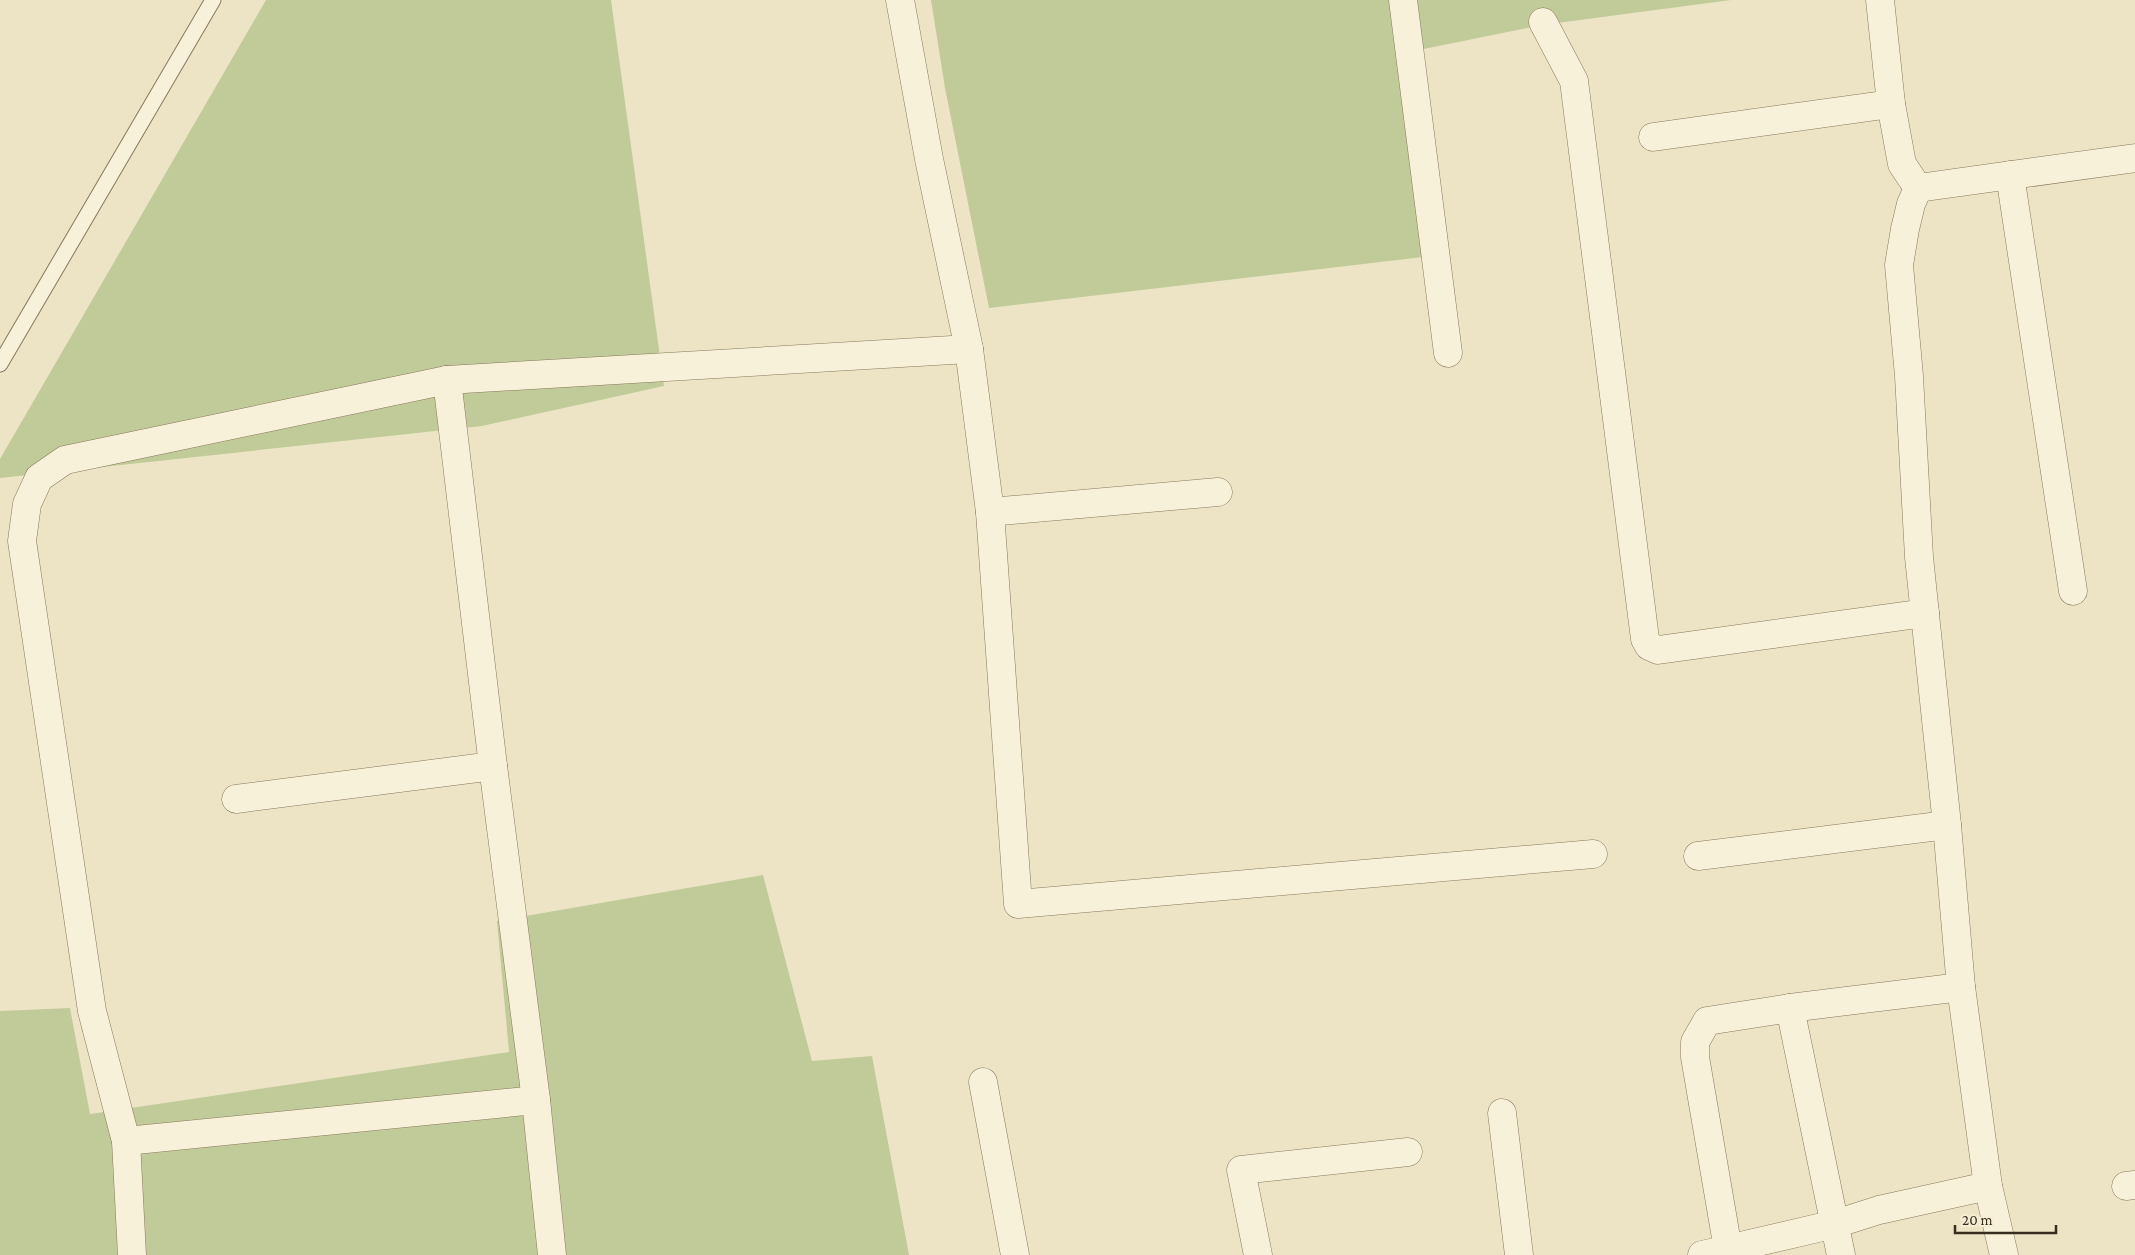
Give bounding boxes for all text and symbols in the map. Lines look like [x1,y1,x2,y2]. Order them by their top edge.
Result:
scale bar [1955,1202,2056,1234]
text: 20 m [1962,1212,1993,1228]

